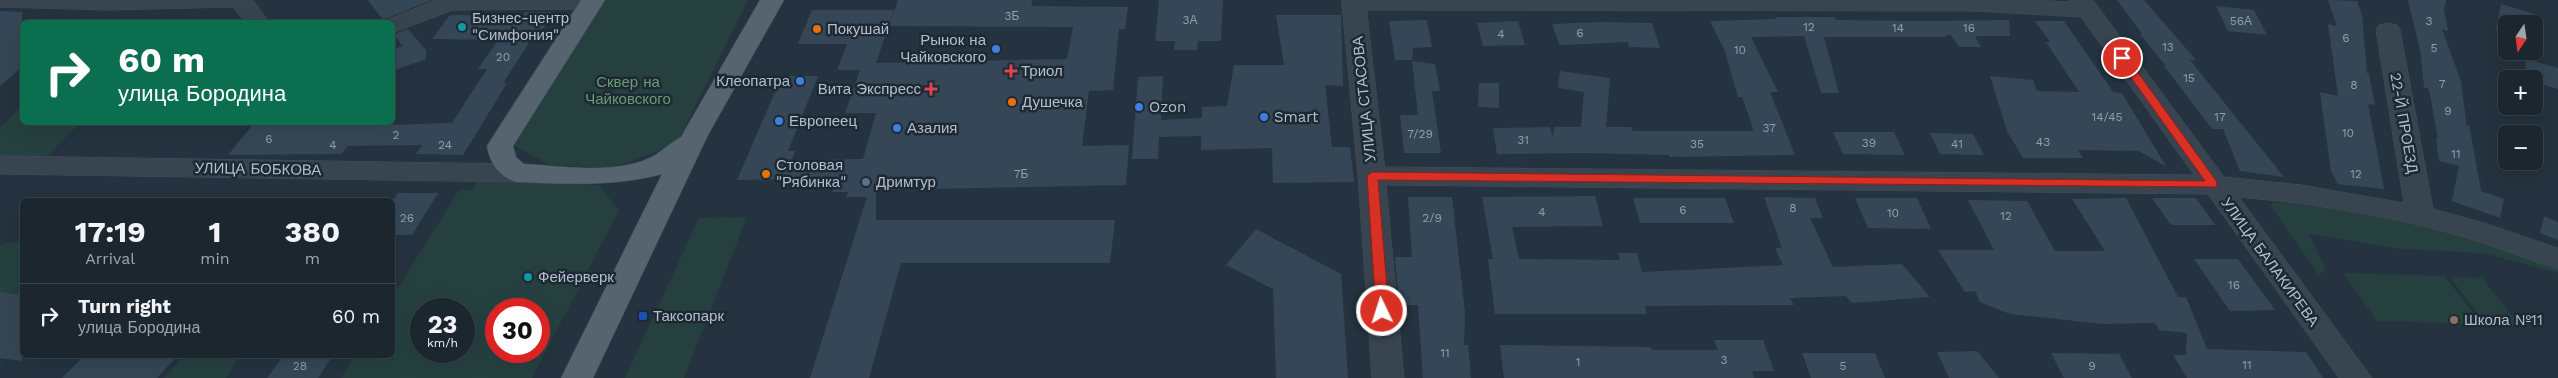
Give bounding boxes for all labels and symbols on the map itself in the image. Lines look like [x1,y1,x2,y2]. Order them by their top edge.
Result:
place label: Бизнес-центр "Симфония" [472,9,569,44]
house number: 3Б [1005,9,1020,23]
house number: 3А [1183,13,1198,27]
house number: 56А [2230,14,2252,28]
house number: 3 [2426,14,2433,28]
north arrow [2498,15,2542,60]
place label: Покушай [827,20,889,38]
house number: 12 [1803,20,1815,34]
marker: Бизнес-центр "Симфония" [456,21,468,33]
house number: 14 [1892,21,1904,35]
house number: 16 [1963,21,1975,35]
marker: Покушай [811,23,823,35]
house number: 6 [1576,26,1584,40]
house number: 4 [1497,27,1505,41]
place label: Рынок на Чайковского [900,31,987,66]
house number: 6 [2342,31,2350,45]
street label: УЛИЦА СТАСОВА [1348,35,1380,163]
pin [2101,37,2143,79]
house number: 13 [2162,40,2174,54]
house number: 5 [2431,41,2438,55]
marker: Рынок на Чайковского [990,43,1002,55]
house number: 10 [1734,43,1746,57]
house number: 20 [496,50,510,64]
place label: Триол [1021,62,1063,80]
marker: Триол [1005,65,1017,77]
house number: 15 [2183,71,2195,85]
street label: 22-Й ПРОЕЗД [2386,71,2422,175]
place label: Клеопатра [716,72,791,90]
park label: Сквер на Чайковского [585,73,671,108]
marker: Клеопатра [794,75,806,87]
house number: 7 [2439,77,2446,91]
house number: 8 [2350,78,2358,92]
place label: Вита Экспресс [818,80,921,98]
marker: Вита Экспресс [925,83,937,95]
place label: Душечка [1022,93,1084,111]
marker: Душечка [1006,96,1018,108]
place label: Ozon [1149,98,1186,116]
marker: Ozon [1133,101,1145,113]
house number: 9 [2444,104,2452,118]
place label: Smart [1274,108,1319,126]
house number: 14/45 [2091,110,2123,124]
house number: 17 [2214,110,2226,124]
marker: Smart [1258,111,1270,123]
place label: Европеец [789,112,857,130]
marker: Европеец [773,115,785,127]
place label: Азалия [907,119,957,137]
house number: 37 [1762,121,1776,135]
marker: Азалия [891,122,903,134]
house number: 10 [2342,126,2354,140]
house number: 7/29 [1407,127,1433,141]
house number: 2 [393,128,400,142]
house number: 6 [265,132,273,146]
house number: 31 [1517,133,1529,147]
house number: 43 [2036,135,2050,149]
house number: 39 [1862,136,1876,150]
house number: 35 [1690,137,1704,151]
house number: 41 [1951,137,1963,151]
house number: 4 [329,138,337,152]
house number: 24 [438,138,452,152]
house number: 11 [2451,147,2461,161]
place label: Столовая "Рябинка" [776,156,846,191]
street label: УЛИЦА БОБКОВА [194,159,322,179]
house number: 7Б [1014,167,1028,181]
house number: 12 [2350,167,2362,181]
marker: Столовая "Рябинка" [760,168,772,180]
place label: Дримтур [876,173,936,191]
marker: Дримтур [860,176,872,188]
street label: УЛИЦА БАЛАКИРЕВА [2217,194,2323,330]
house number: 8 [1789,201,1797,215]
house number: 6 [1679,203,1687,217]
house number: 4 [1538,205,1546,219]
house number: 10 [1887,206,1899,220]
house number: 12 [2000,209,2012,223]
house number: 26 [400,211,414,225]
house number: 2/9 [1422,211,1442,225]
place label: Фейерверк [538,268,614,286]
marker: Фейерверк [522,271,534,283]
house number: 16 [2228,278,2240,292]
position arrow [1355,284,1407,336]
speed limit sign: 30 [485,298,550,363]
place label: Таксопарк [653,307,724,325]
marker: Таксопарк [637,310,649,322]
place label: Школа №11 [2464,311,2543,329]
marker: Школа №11 [2448,314,2460,326]
house number: 11 [1440,346,1450,360]
house number: 3 [1721,353,1728,367]
house number: 1 [1576,355,1580,369]
house number: 11 [2242,358,2252,372]
house number: 28 [293,359,307,373]
house number: 5 [1840,359,1847,373]
house number: 9 [2088,359,2096,373]

